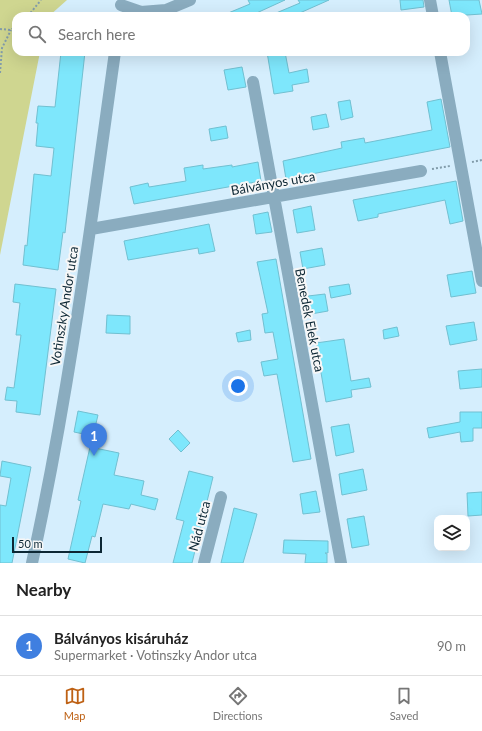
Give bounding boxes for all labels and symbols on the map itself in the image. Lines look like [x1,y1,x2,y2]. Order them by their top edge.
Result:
street label: Bálványos utca [230,168,316,198]
street label: Votinszky Andor utca [47,245,81,367]
street label: Benedek Elek utca [292,267,328,373]
your location [228,376,248,396]
pin: 1 [81,423,107,456]
street label: Nád utca [185,499,213,553]
scale bar [12,535,102,554]

